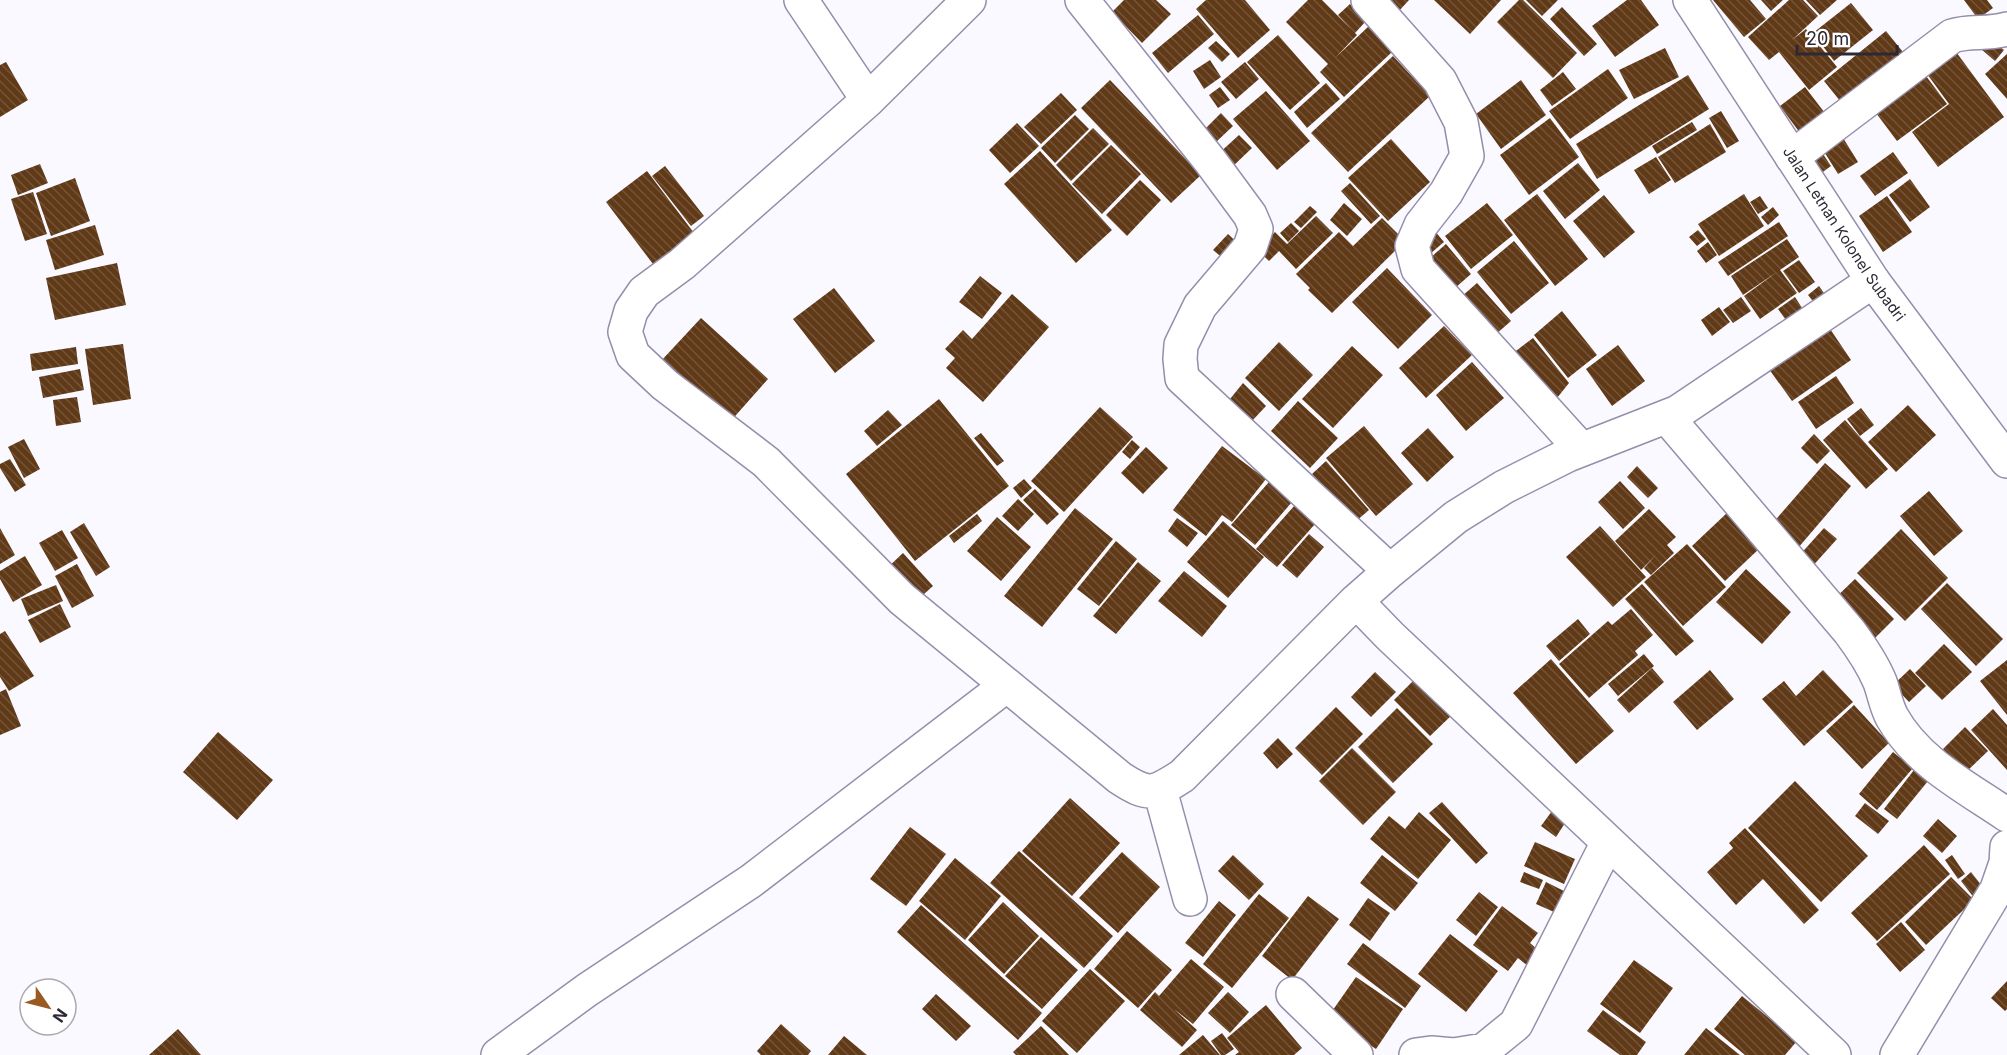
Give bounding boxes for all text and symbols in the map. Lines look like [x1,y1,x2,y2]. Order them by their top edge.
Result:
scale bar [1797,18,1898,56]
text: 20 m [1806,28,1849,49]
street label: Jalan Letnan Kolonel Subadri [1779,143,1910,325]
north arrow [18,977,78,1037]
text: N [49,1005,72,1026]

